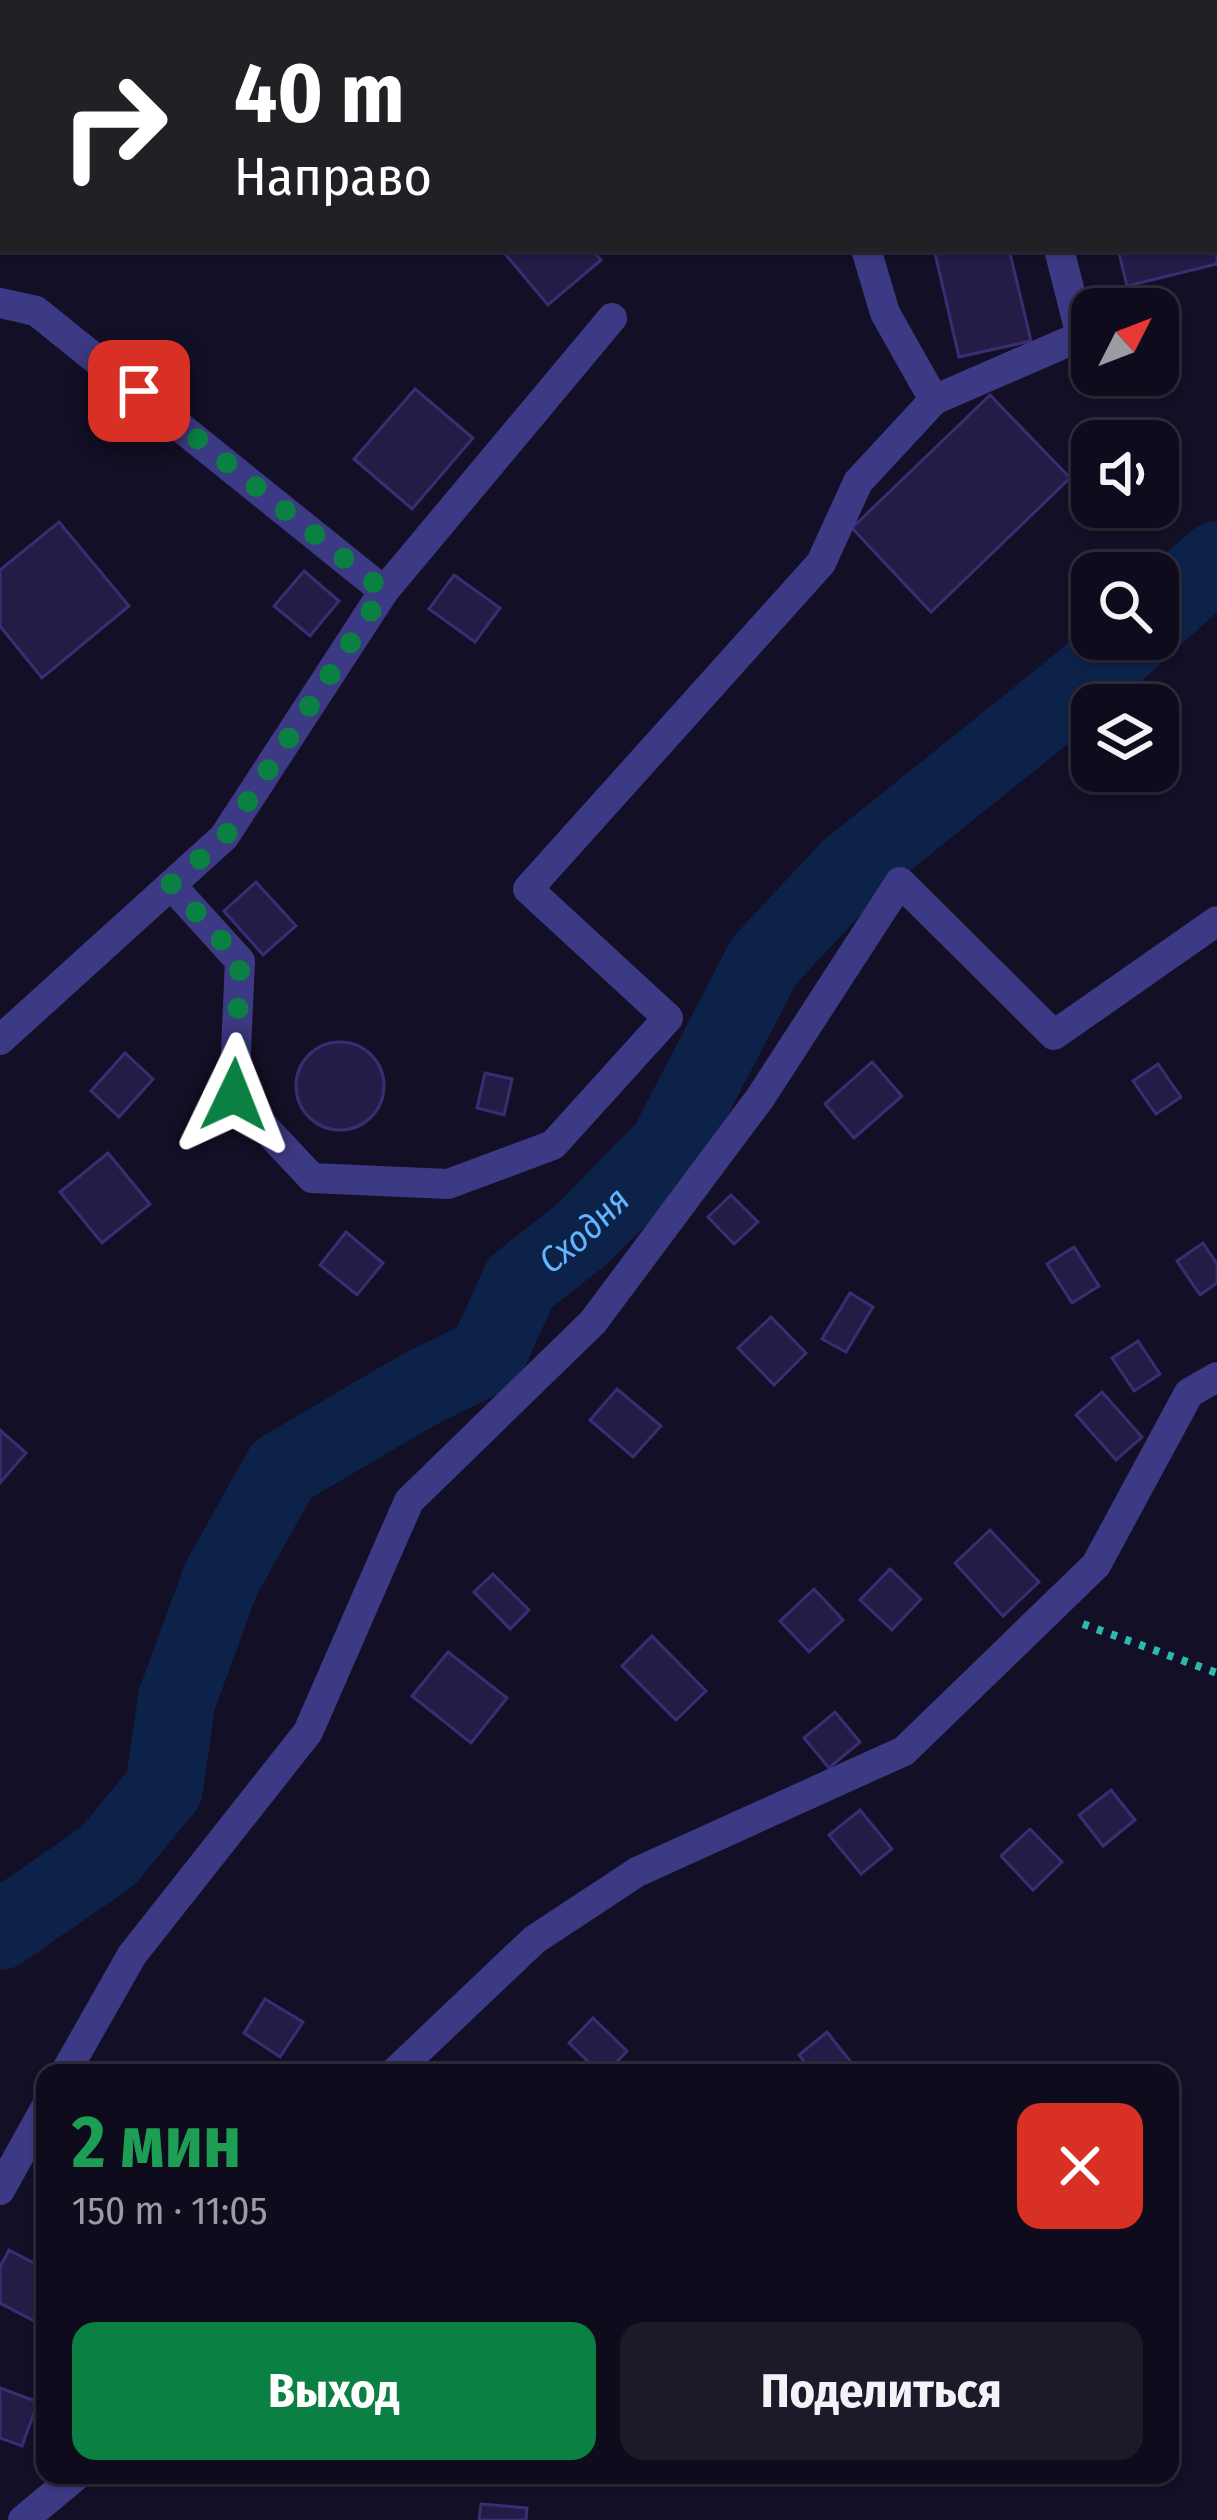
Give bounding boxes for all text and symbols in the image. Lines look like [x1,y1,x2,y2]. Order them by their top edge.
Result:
text: 40 m [234,43,405,144]
icon: right [36,48,192,204]
text: Направо [234,145,432,209]
north arrow [1071,288,1179,396]
map controls [1071,288,1179,792]
pin [88,340,190,442]
icon: arrive [106,358,172,424]
button: sound [1071,420,1179,528]
button: search [1071,552,1179,660]
button: layers [1071,684,1179,792]
position arrow [171,1032,297,1158]
water label: Сходня [530,1178,639,1283]
text: 2 мин [72,2100,241,2186]
button: close [1017,2103,1143,2229]
text: 150 m · 11:05 [72,2188,268,2234]
button: Выход [72,2322,596,2460]
button: Поделиться [620,2322,1143,2460]

